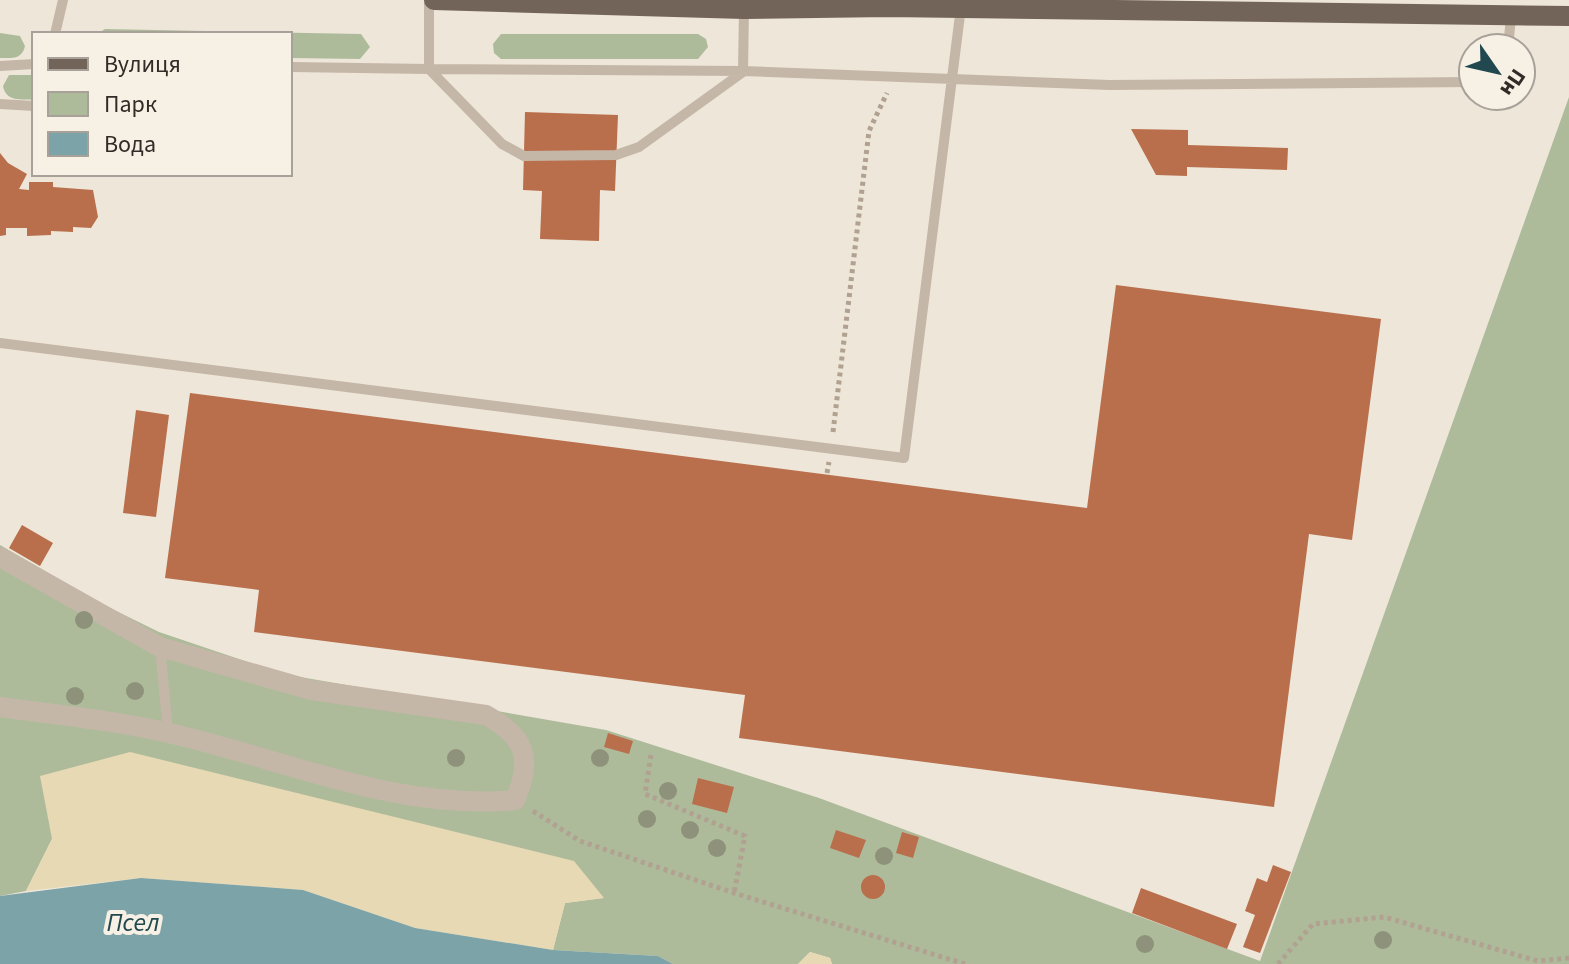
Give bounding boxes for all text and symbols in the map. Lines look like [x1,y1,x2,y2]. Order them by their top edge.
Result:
legend [32,32,292,176]
north arrow [1457,32,1537,112]
text: Вулиця [104,47,181,82]
text: Пн [1492,62,1534,103]
text: Парк [104,87,157,122]
text: Вода [104,127,156,162]
water label: Псел [106,904,160,941]

